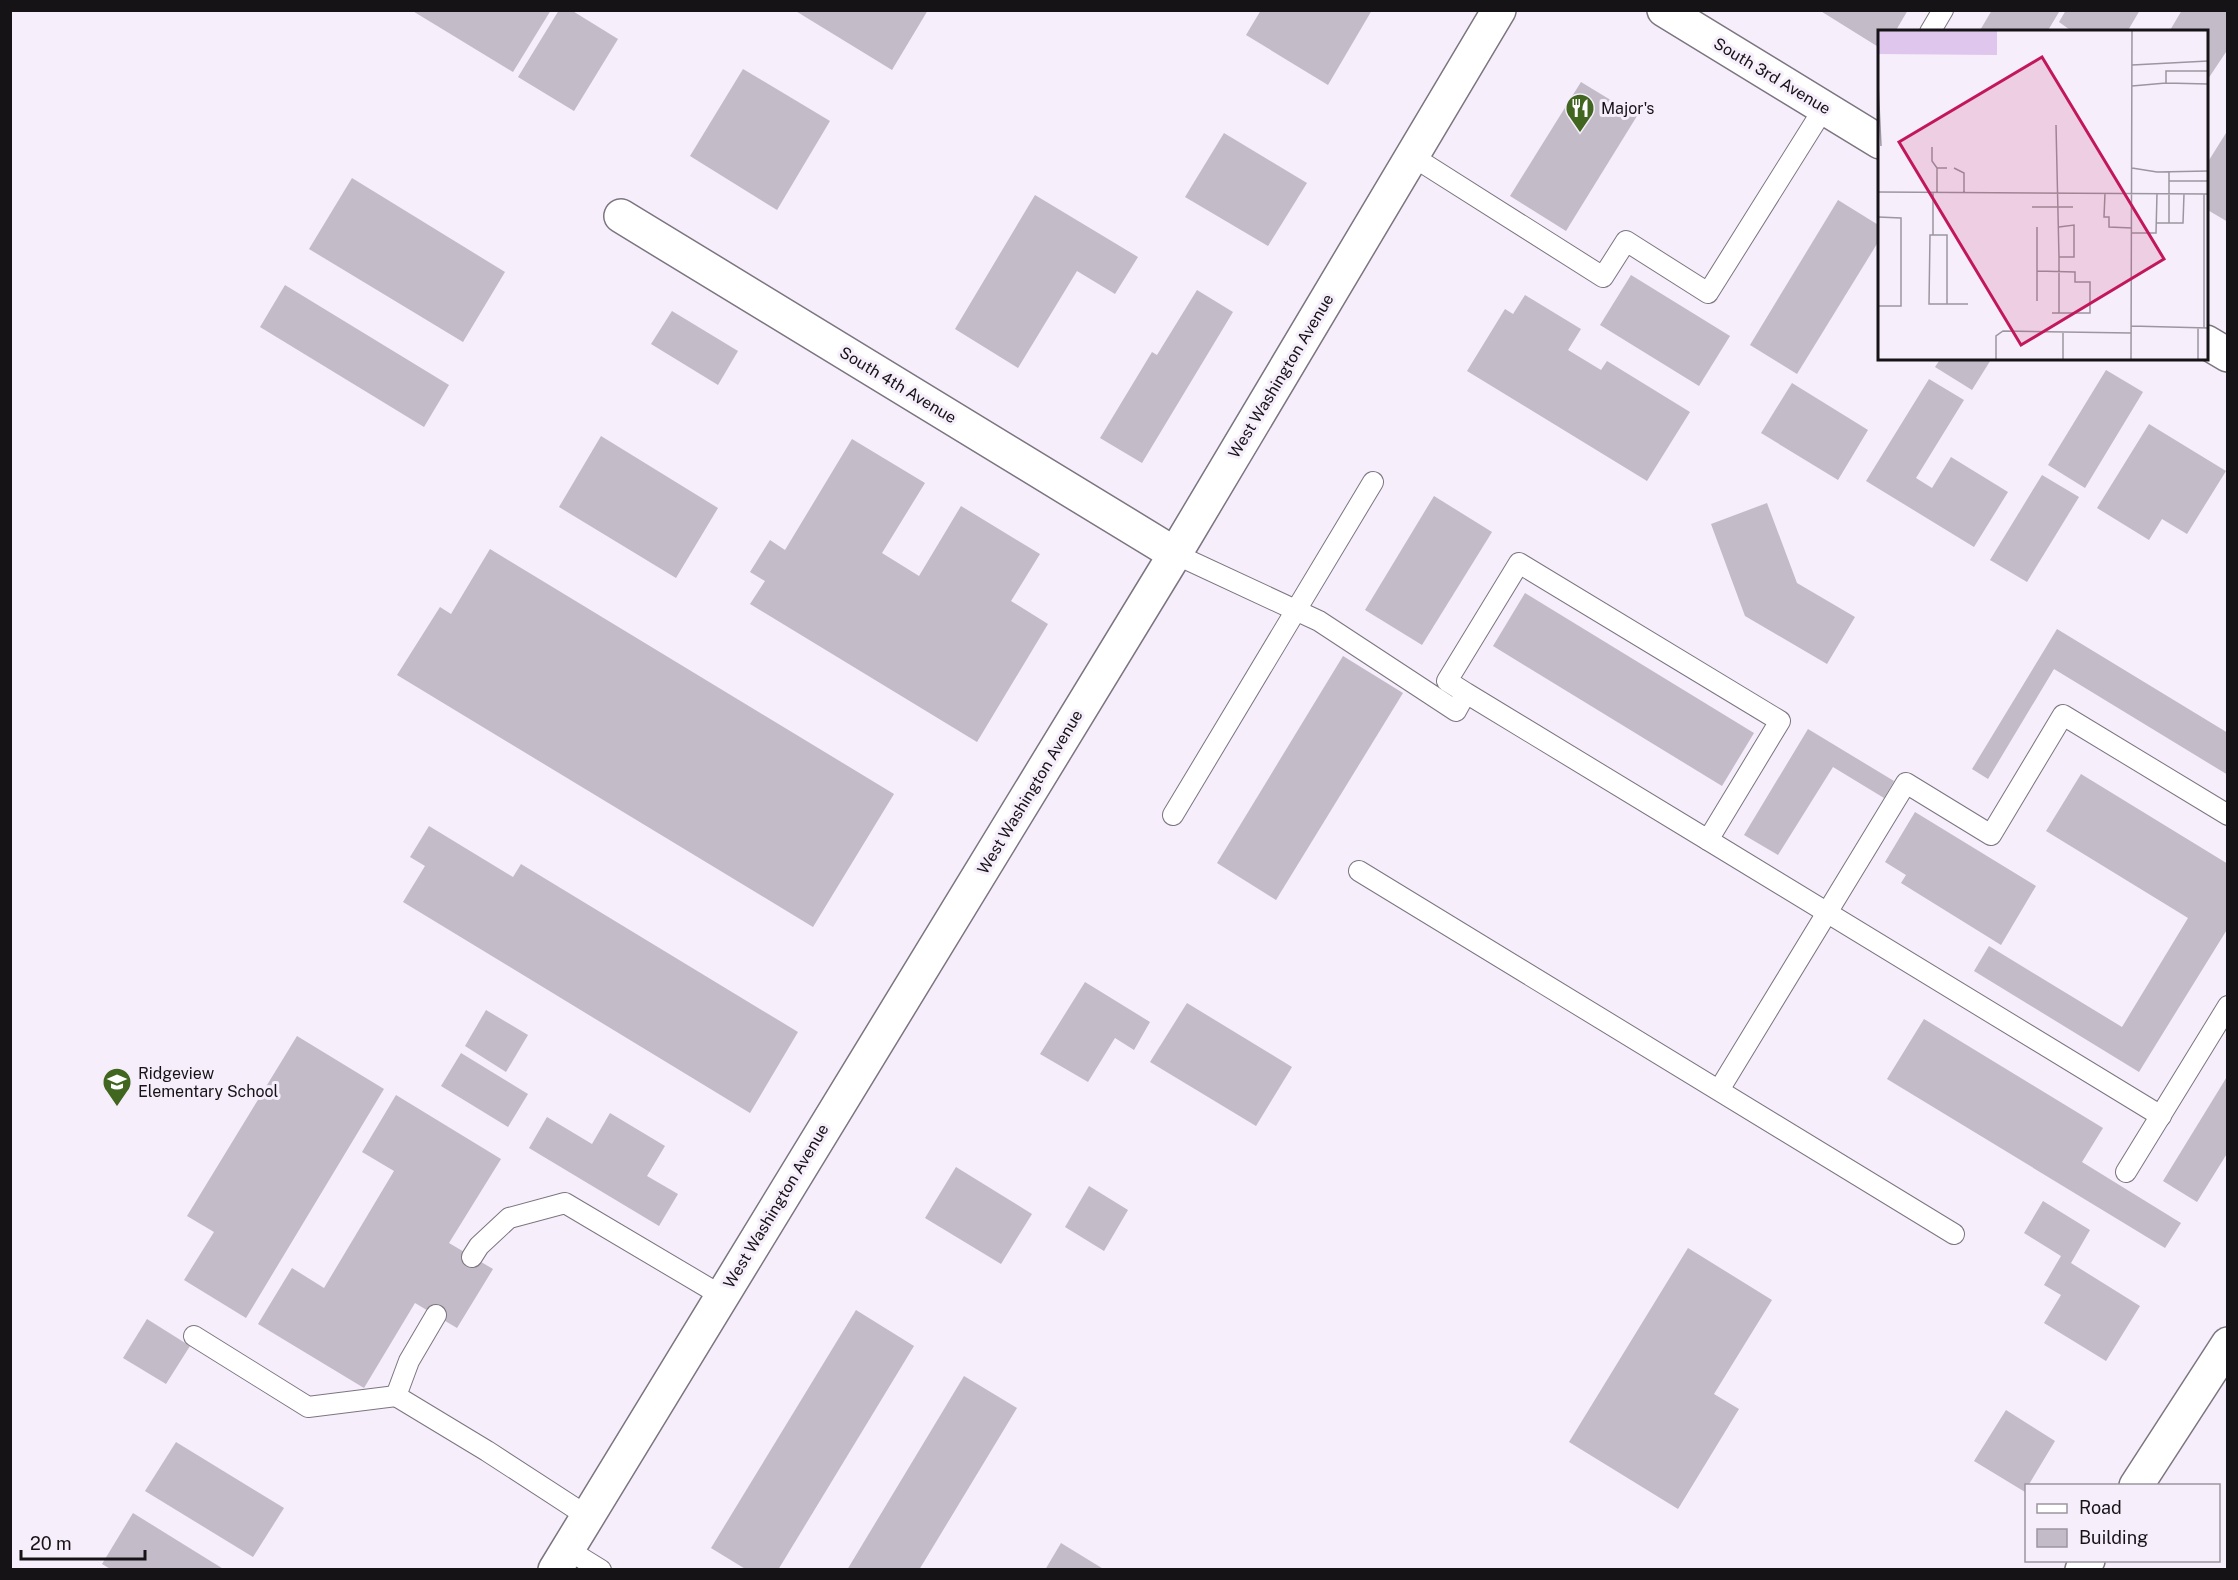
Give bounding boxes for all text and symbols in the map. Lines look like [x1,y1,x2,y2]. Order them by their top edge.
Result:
inset map [1878,30,2208,360]
street label: South 3rd Avenue [1710,34,1834,118]
restaurant icon: Major's [1564,92,1596,134]
place label: Major's [1601,99,1654,118]
street label: West Washington Avenue [1224,290,1338,462]
street label: South 4th Avenue [836,343,960,427]
street label: West Washington Avenue [973,706,1087,878]
place label: Ridgeview Elementary School [138,1064,279,1101]
school or university icon: Ridgeview Elementary School [101,1066,133,1108]
street label: West Washington Avenue [719,1120,833,1292]
legend [2025,1484,2220,1562]
text: Road [2079,1497,2122,1518]
scale bar [21,1523,146,1561]
text: Building [2079,1527,2148,1548]
text: 20 m [30,1533,72,1554]

